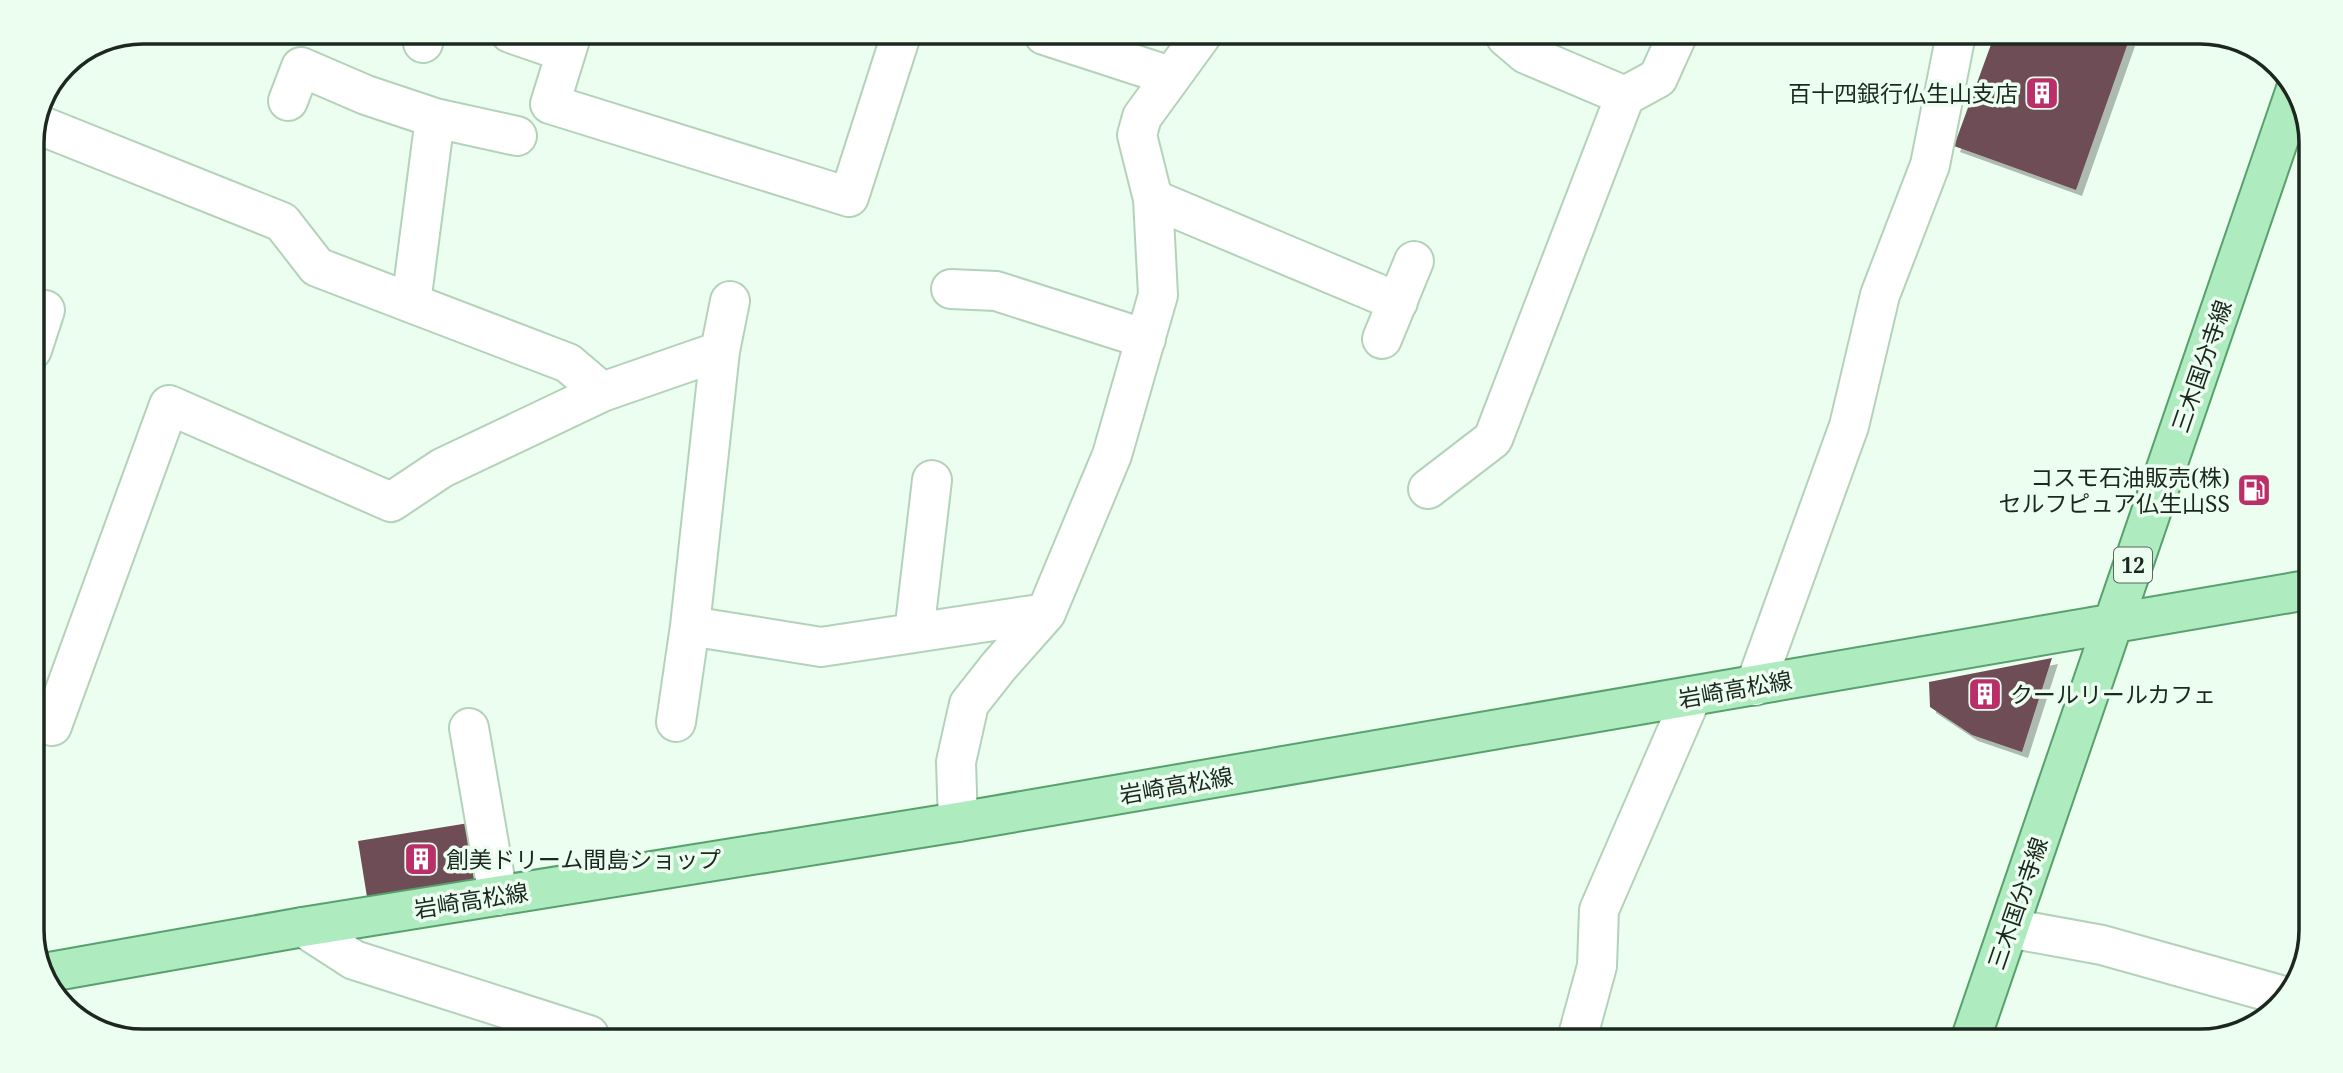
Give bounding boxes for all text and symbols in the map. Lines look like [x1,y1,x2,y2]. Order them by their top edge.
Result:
building icon: 百十四銀行仏生山支店 [2023,74,2061,112]
place label: 百十四銀行仏生山支店 [1788,77,2018,109]
street label: 三木国分寺線 [2163,296,2239,436]
place label: コスモ石油販売(株) セルフピュア仏生山SS [1998,461,2230,519]
fuel station icon: コスモ石油販売(株) セルフピュア仏生山SS [2235,471,2273,509]
road number: 12 [2114,548,2152,582]
street label: 岩崎高松線 [1676,663,1794,715]
building icon: クールリールカフェ [1966,675,2004,713]
place label: クールリールカフェ [2010,678,2216,710]
street label: 岩崎高松線 [1117,759,1235,811]
street label: 三木国分寺線 [1979,833,2055,973]
building icon: 創美ドリーム間島ショップ [402,840,440,878]
place label: 創美ドリーム間島ショップ [446,843,721,875]
street label: 岩崎高松線 [412,875,530,925]

